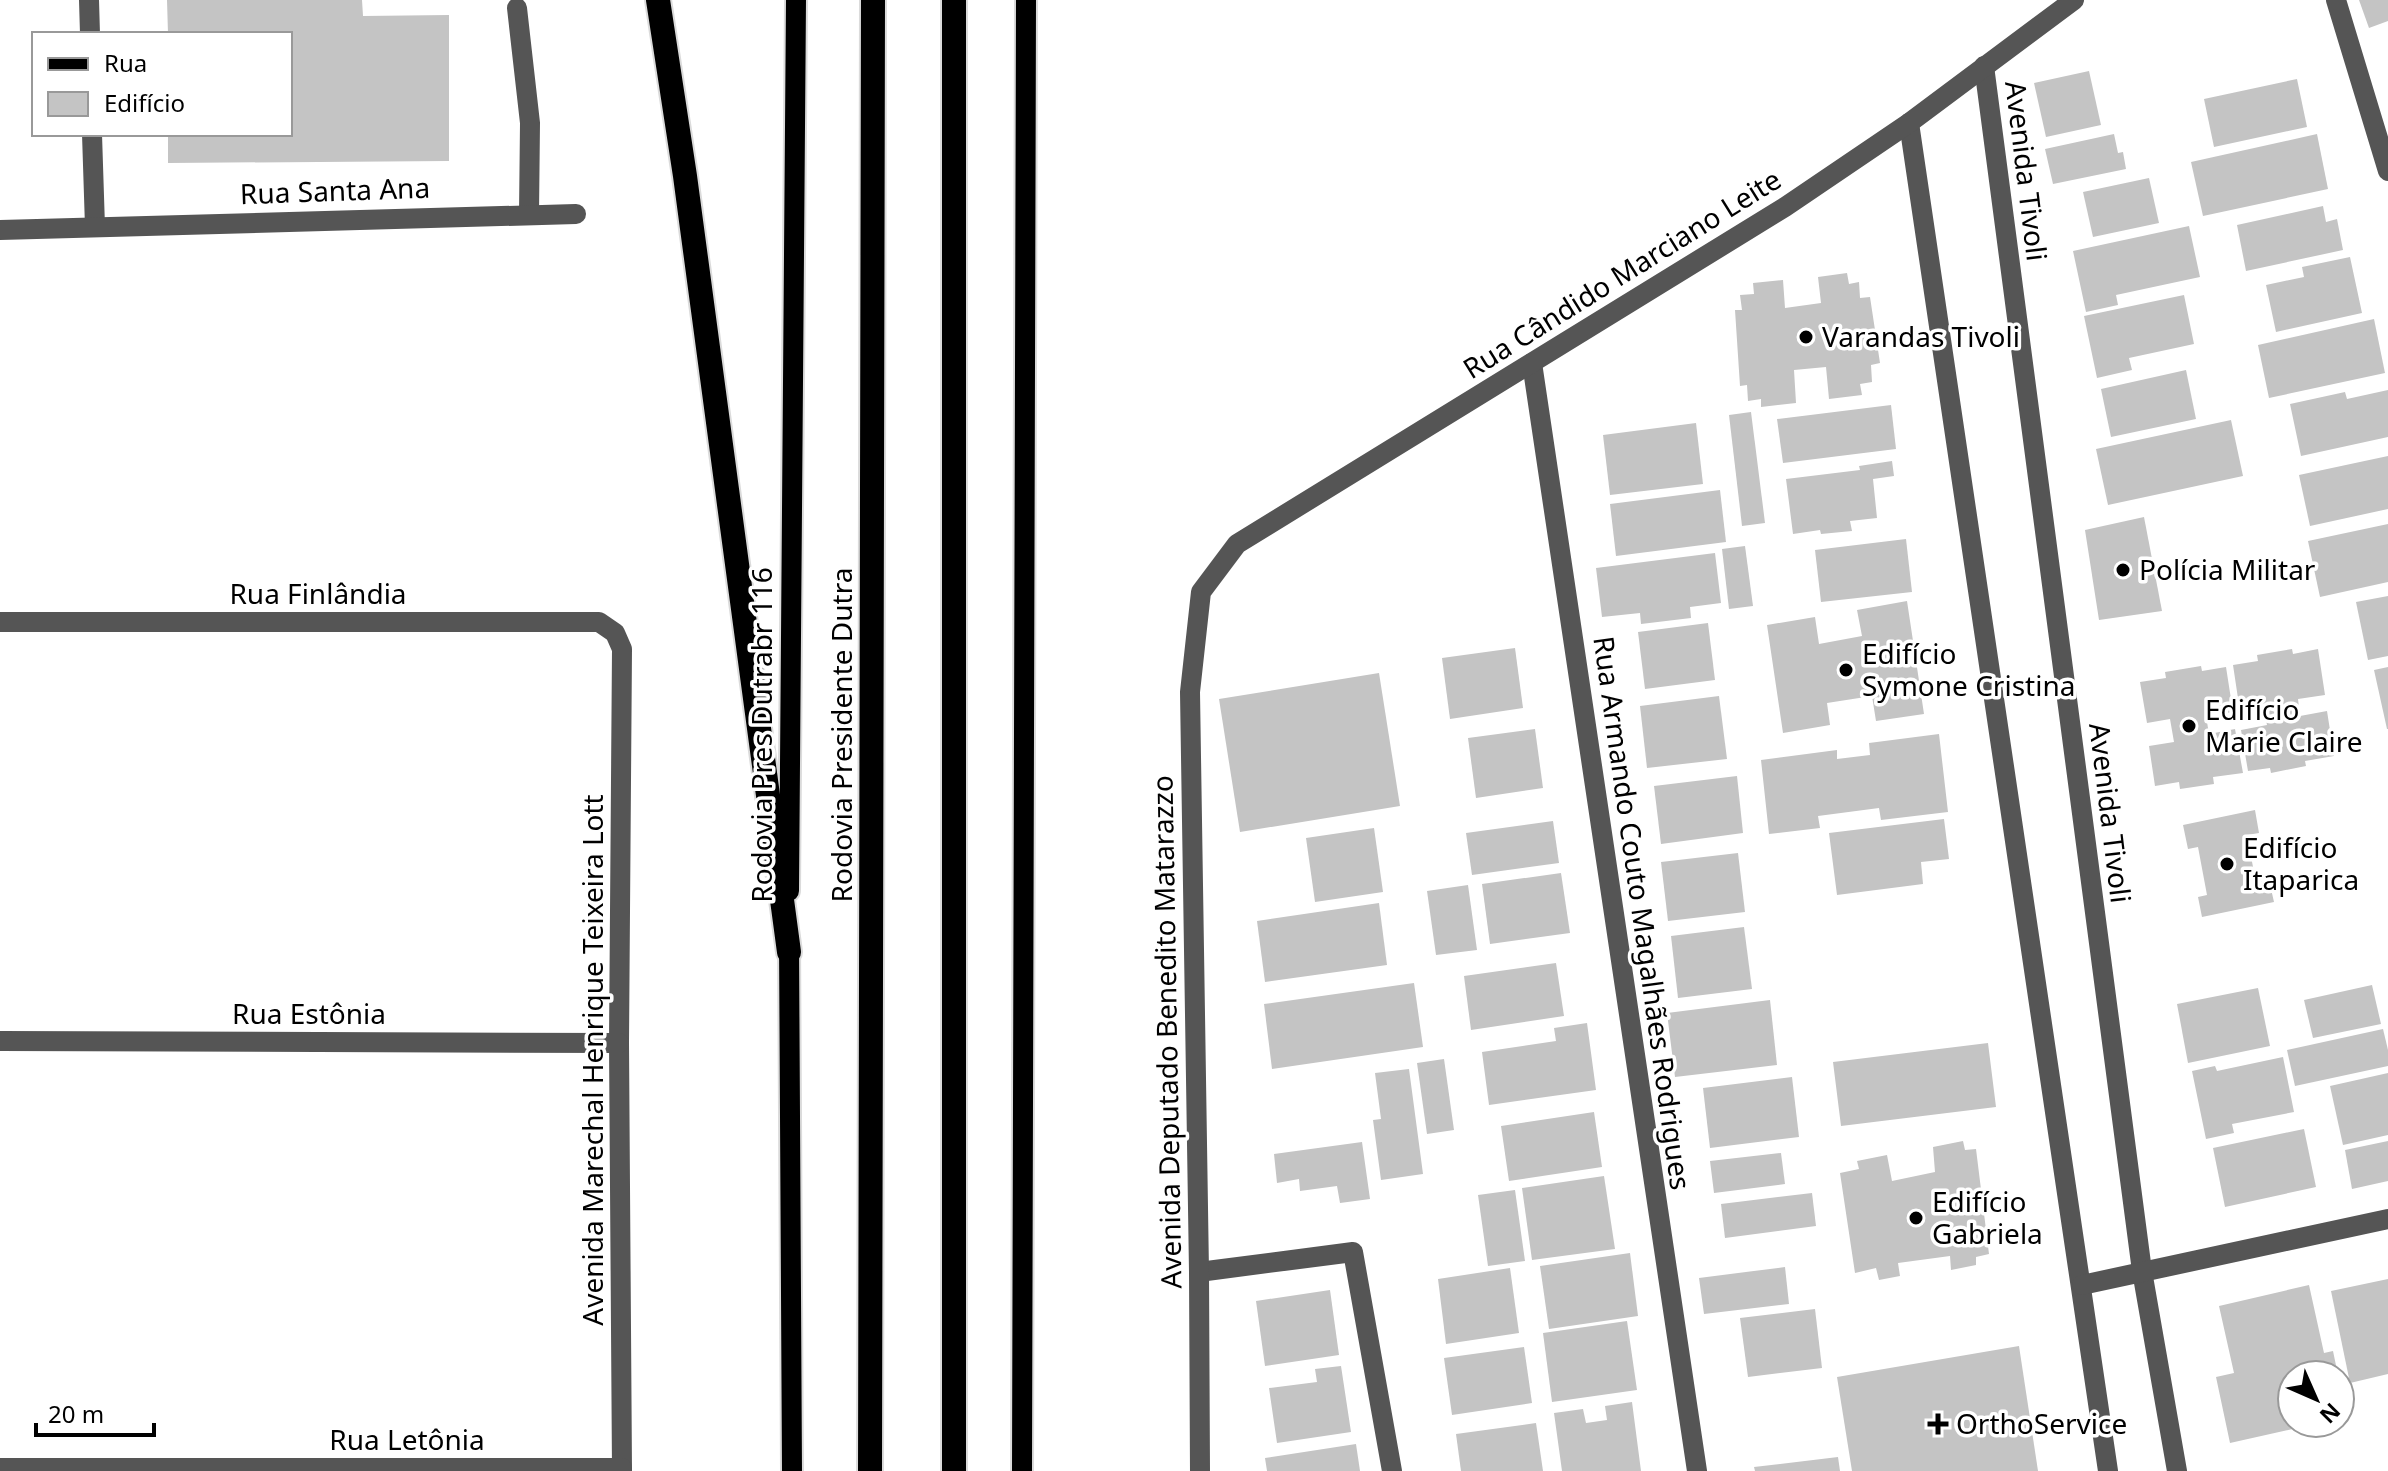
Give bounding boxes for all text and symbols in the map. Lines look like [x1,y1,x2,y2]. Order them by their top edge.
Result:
legend [32,32,292,136]
text: Rua [104,46,147,79]
street label: Avenida Tivoli [1997,79,2057,263]
text: Edifício [104,86,185,119]
street label: Rua Cândido Marciano Leite [1455,160,1788,387]
street label: Rua Santa Ana [239,168,431,212]
place label: Varandas Tivoli [1822,317,2020,355]
marker: Varandas Tivoli [1797,328,1815,346]
place label: Polícia Militar [2139,550,2316,588]
marker: Polícia Militar [2114,561,2132,579]
street label: Rodovia Pres Dutrabr 116 [742,567,780,903]
street label: Rodovia Presidente Dutra [822,568,860,902]
street label: Rua Finlândia [229,574,407,612]
street label: Rua Armando Couto Magalhães Rodrigues [1585,633,1701,1192]
place label: Edifício Symone Cristina [1862,634,2075,704]
marker: Edifício Symone Cristina [1837,661,1855,679]
place label: Edifício Marie Claire [2205,690,2363,760]
marker: Edifício Marie Claire [2180,717,2198,735]
street label: Avenida Tivoli [2081,721,2141,905]
street label: Avenida Deputado Benedito Matarazzo [1143,775,1189,1289]
street label: Avenida Marechal Henrique Teixeira Lott [573,794,611,1326]
place label: Edifício Itaparica [2243,828,2359,898]
marker: Edifício Itaparica [2218,855,2236,873]
street label: Rua Estônia [232,994,386,1032]
place label: Edifício Gabriela [1932,1182,2043,1252]
marker: Edifício Gabriela [1907,1209,1925,1227]
north arrow [2276,1359,2356,1439]
scale bar [36,1387,154,1437]
text: 20 m [48,1397,104,1430]
text: N [2314,1397,2348,1431]
place label: OrthoService [1956,1404,2127,1442]
marker: OrthoService [1927,1413,1949,1435]
street label: Rua Letônia [329,1420,485,1458]

